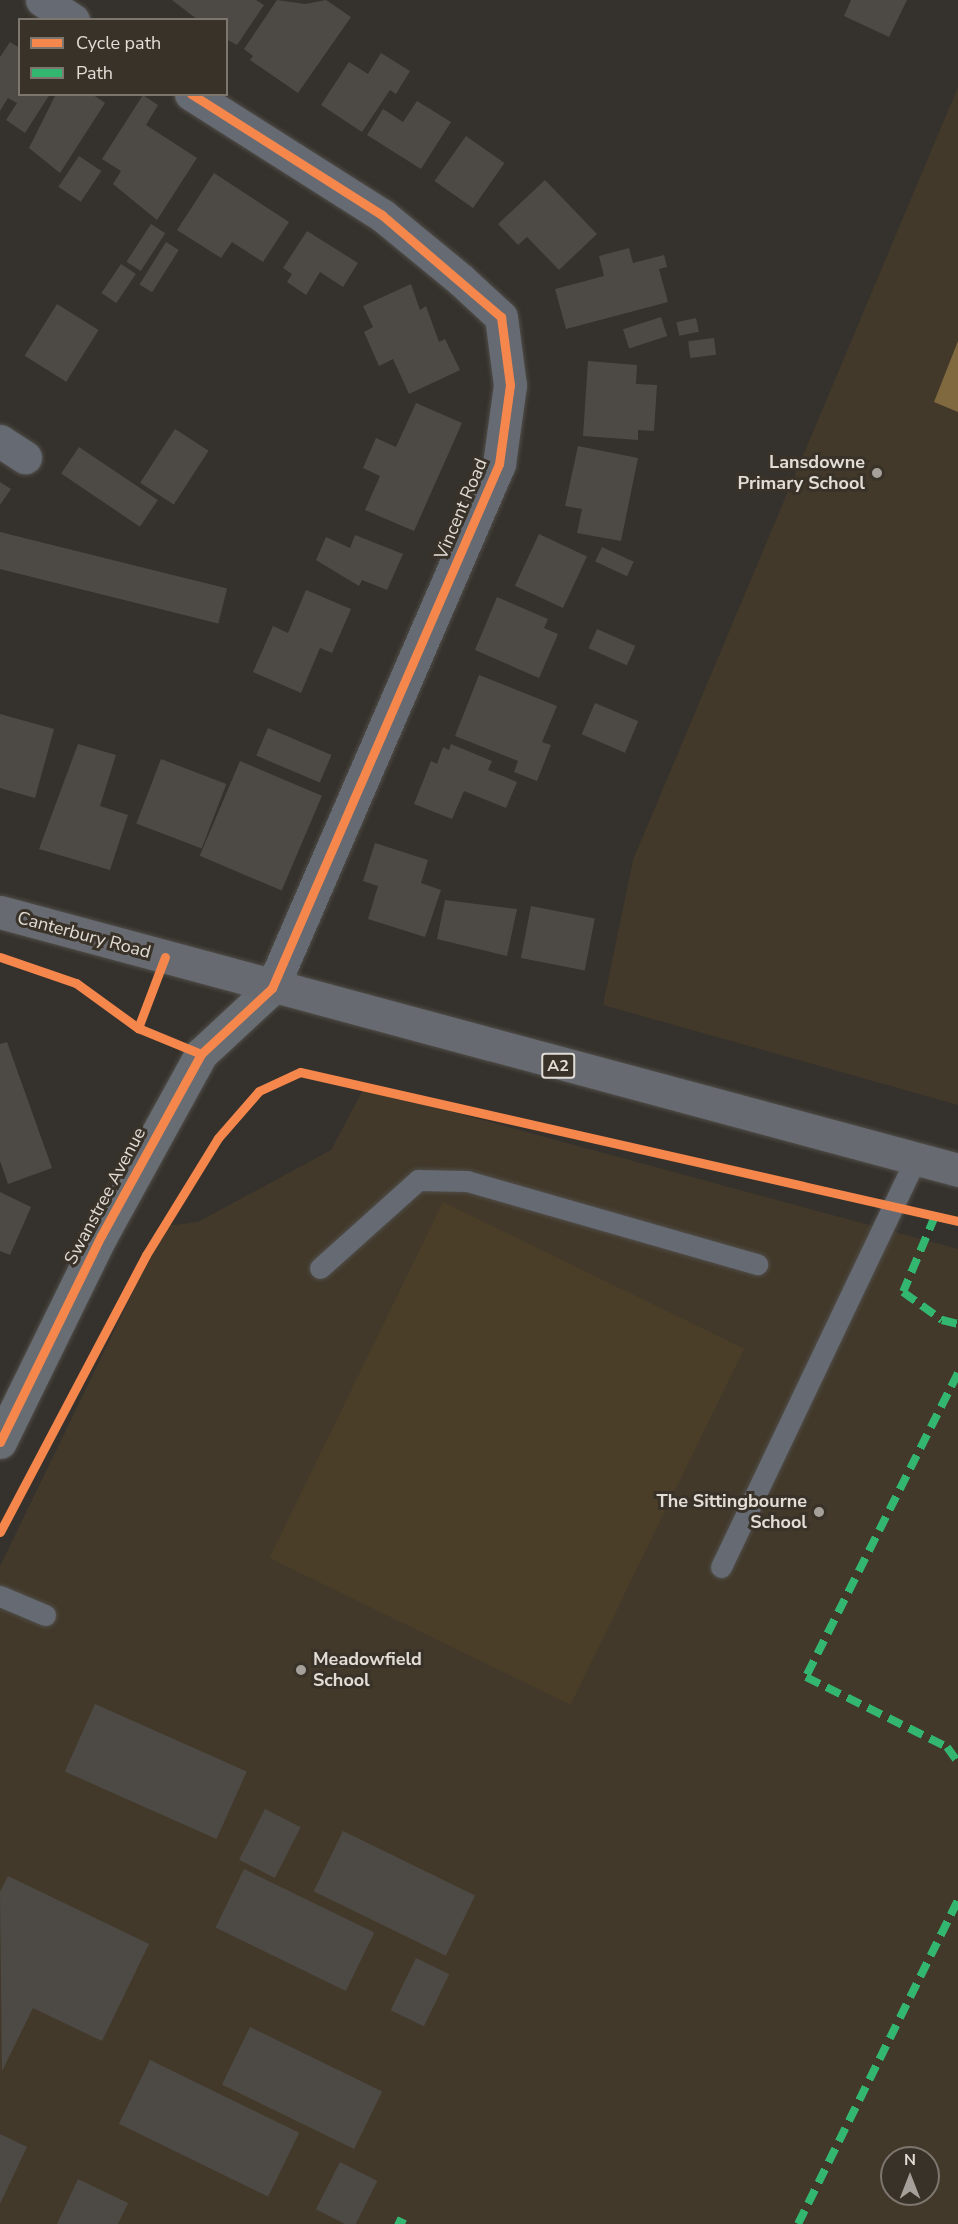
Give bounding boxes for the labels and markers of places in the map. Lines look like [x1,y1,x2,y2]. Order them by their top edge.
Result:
place label: Lansdowne Primary School [737,452,865,494]
marker: Lansdowne Primary School [870,466,884,480]
place label: The Sittingbourne School [656,1491,807,1534]
marker: The Sittingbourne School [812,1505,826,1519]
place label: Meadowfield School [313,1649,422,1692]
marker: Meadowfield School [294,1663,308,1677]

